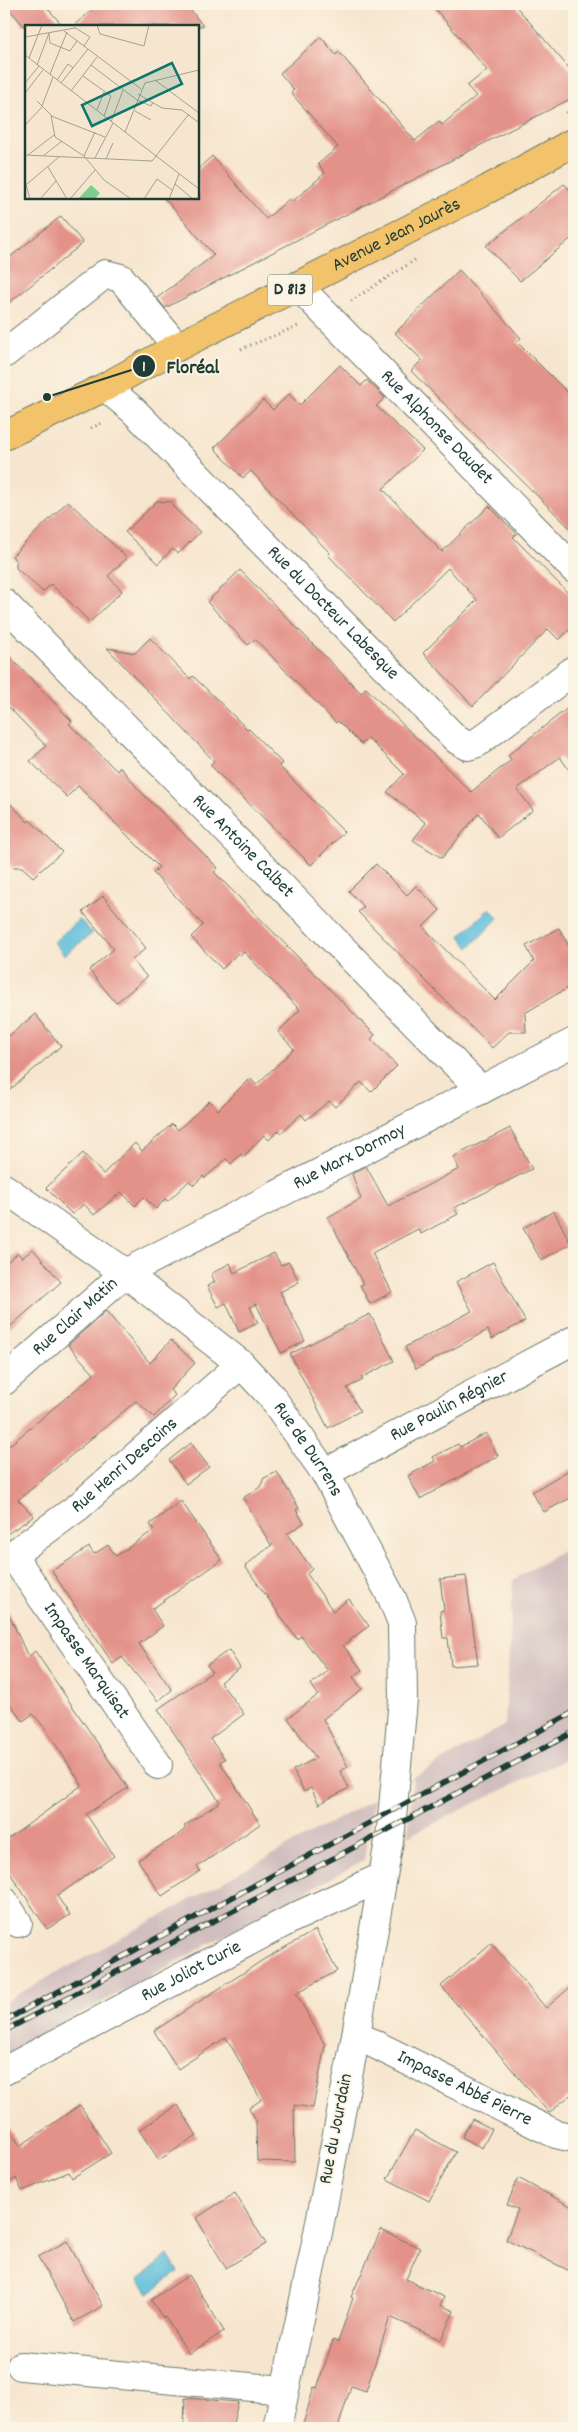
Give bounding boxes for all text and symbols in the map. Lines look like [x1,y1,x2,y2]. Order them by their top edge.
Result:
inset map [25,25,199,199]
street label: Avenue Jean Jaurès [328,191,466,279]
road number: D 813 [268,274,312,306]
callout: Floréal [132,348,230,383]
text: Floréal [167,355,220,383]
text: 1 [142,357,146,379]
street label: Rue Alphonse Daudet [374,364,499,492]
street label: Rue du Docteur Labesque [260,540,405,687]
street label: Rue Antoine Calbet [185,788,300,905]
street label: Rue Marx Dormoy [289,1117,411,1198]
street label: Rue Clair Matin [27,1271,125,1363]
street label: Rue Paulin Régnier [385,1364,513,1449]
street label: Rue de Durrens [266,1397,349,1502]
street label: Rue Henri Descoins [66,1411,184,1521]
street label: Impasse Marquisat [36,1597,136,1725]
street label: Rue Joliot Curie [136,1934,246,2009]
street label: Impasse Abbé Pierre [392,2044,537,2134]
street label: Rue du Jourdain [313,2071,361,2187]

